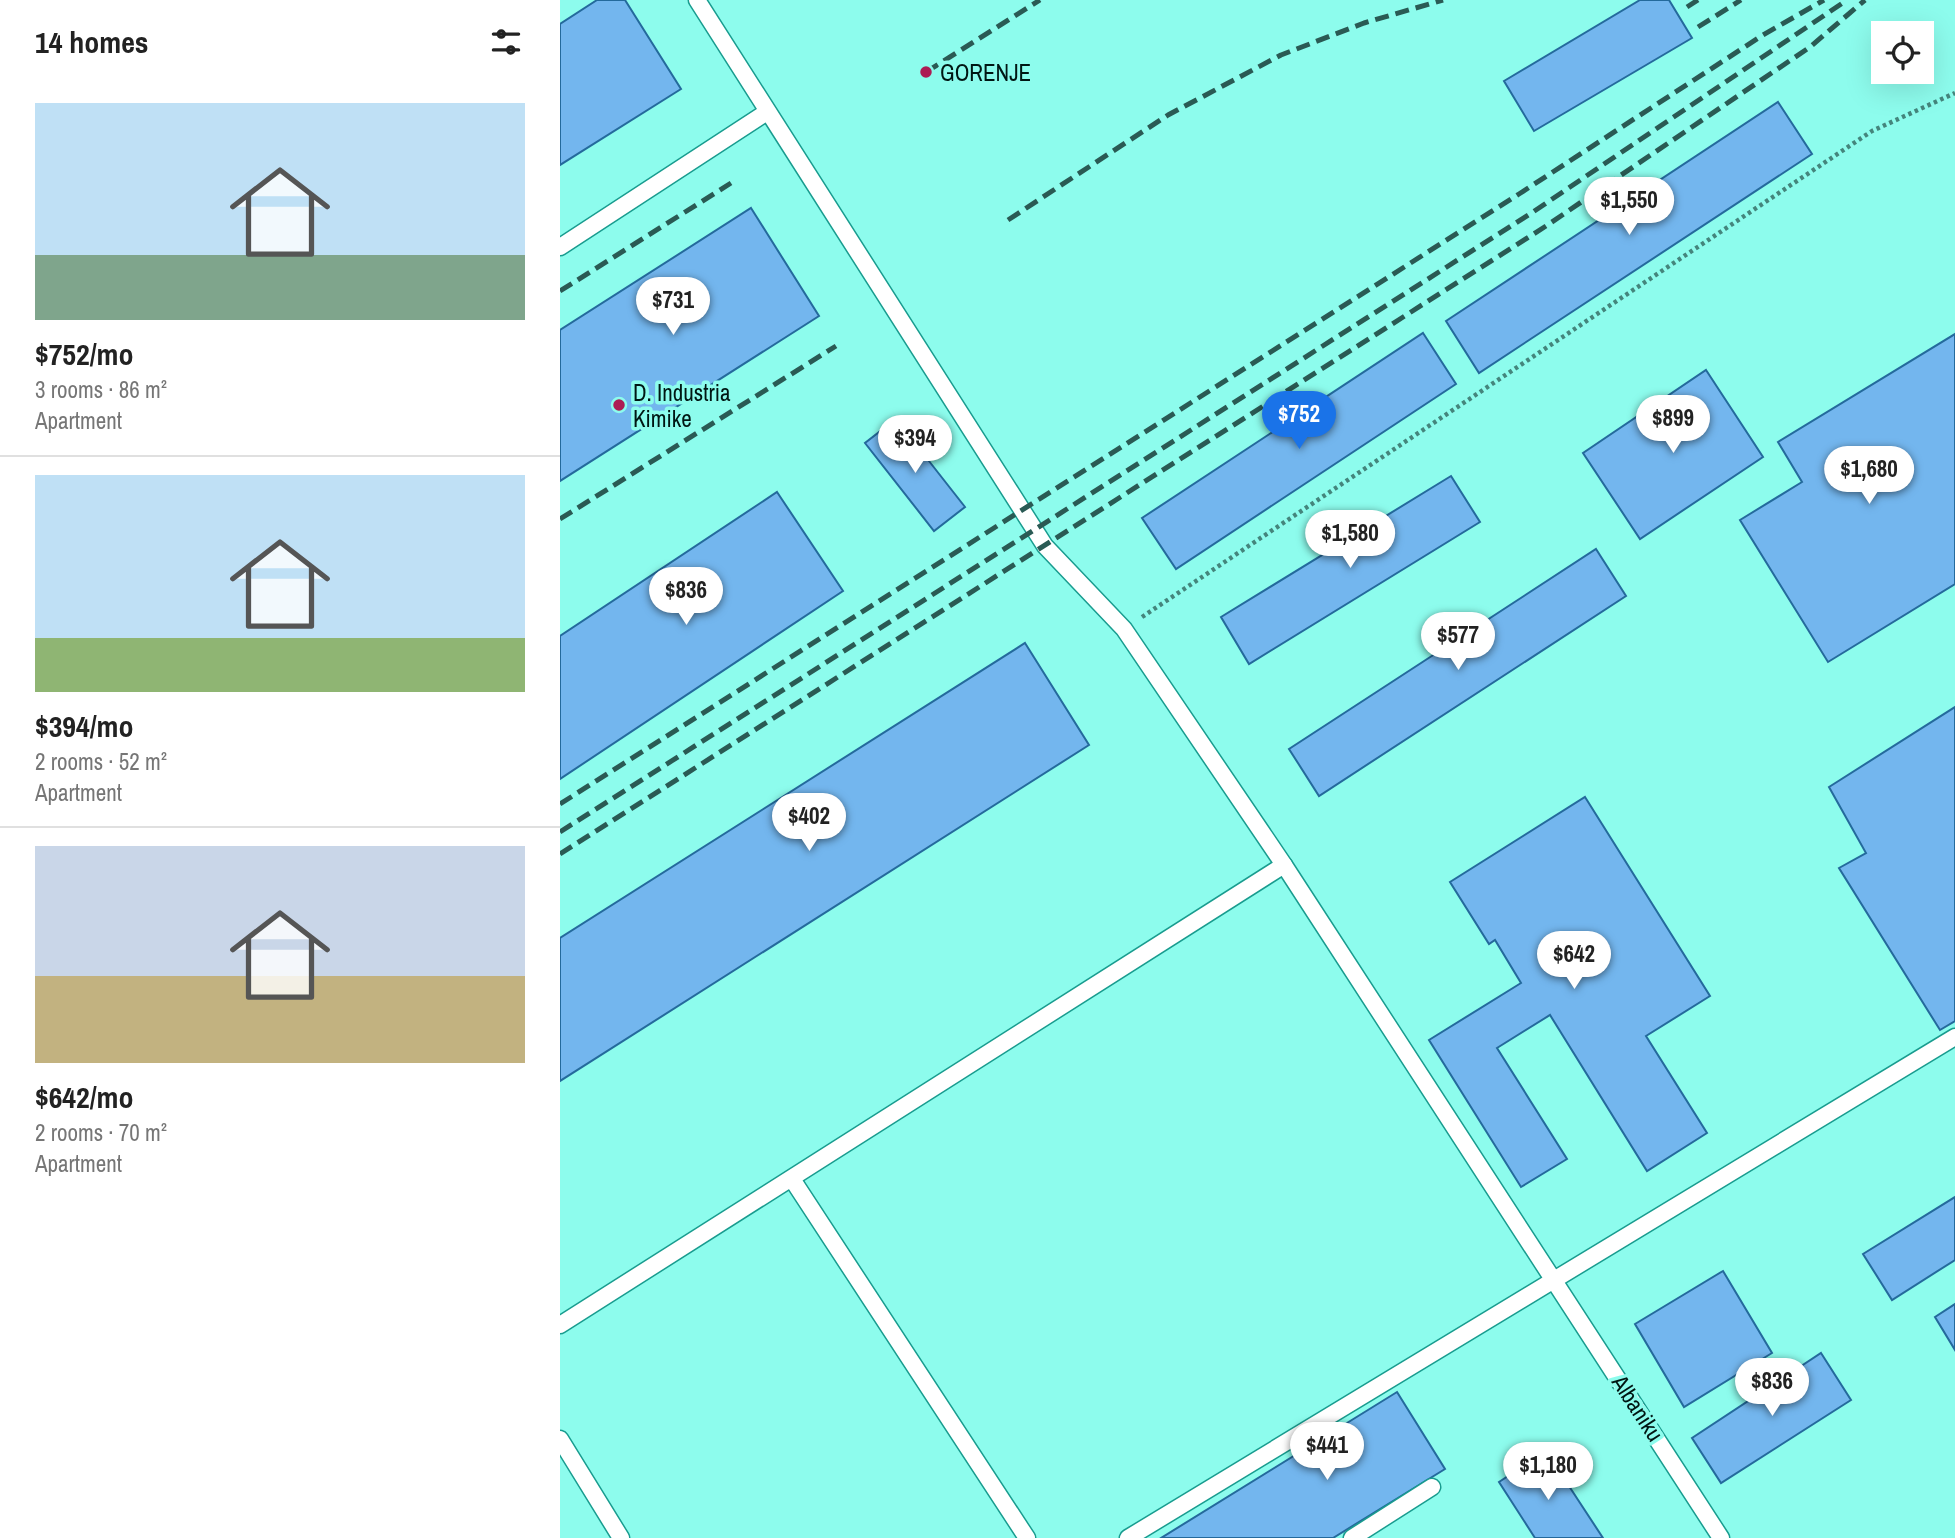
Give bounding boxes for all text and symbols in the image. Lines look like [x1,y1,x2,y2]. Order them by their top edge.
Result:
map controls [1871,21,1934,84]
button: locate [1871,21,1934,84]
text: 14 homes [35,22,149,62]
icon: filters [487,23,525,61]
place label: GORENJE [940,57,1031,88]
marker: GORENJE [918,64,934,80]
icon: home [217,149,343,275]
pin: $1,550 [1572,177,1686,237]
text: $1,550 [1600,184,1658,215]
pin: $731 [632,278,714,337]
text: $731 [652,284,694,315]
text: $752/mo [35,334,133,374]
text: 3 rooms · 86 m² [35,374,167,405]
place label: D. Industria Kimike [633,377,731,434]
pin: $752 [1258,392,1340,451]
pin: $899 [1632,396,1714,455]
marker: D. Industria Kimike [611,397,627,413]
text: $752 [1278,398,1320,429]
text: $899 [1652,402,1694,433]
text: Apartment [35,405,122,436]
pin: $394 [874,416,956,475]
text: $394 [894,422,936,453]
pin: $1,680 [1812,447,1926,506]
text: $1,680 [1840,453,1898,484]
pin: $1,580 [1293,510,1407,570]
text: $1,580 [1321,517,1379,548]
icon: home [217,521,343,647]
pin: $836 [645,568,727,627]
text: $836 [665,574,707,605]
pin: $577 [1417,612,1499,672]
text: $577 [1437,619,1479,650]
text: $394/mo [35,706,133,746]
text: 2 rooms · 52 m² [35,746,167,777]
text: Apartment [35,777,122,808]
pin: $402 [768,794,850,853]
text: $402 [788,800,830,831]
icon: home [217,892,343,1018]
pin: $642 [1533,932,1615,991]
text: $642 [1553,938,1595,969]
text: $642/mo [35,1077,133,1117]
text: 2 rooms · 70 m² [35,1117,167,1148]
text: Apartment [35,1148,122,1179]
pin: $836 [1731,1358,1813,1418]
text: $836 [1751,1365,1793,1396]
street label: Albaniku [1604,1368,1671,1447]
pin: $441 [1286,1422,1368,1482]
text: $441 [1306,1429,1348,1460]
pin: $1,180 [1491,1442,1605,1502]
text: $1,180 [1519,1449,1577,1480]

